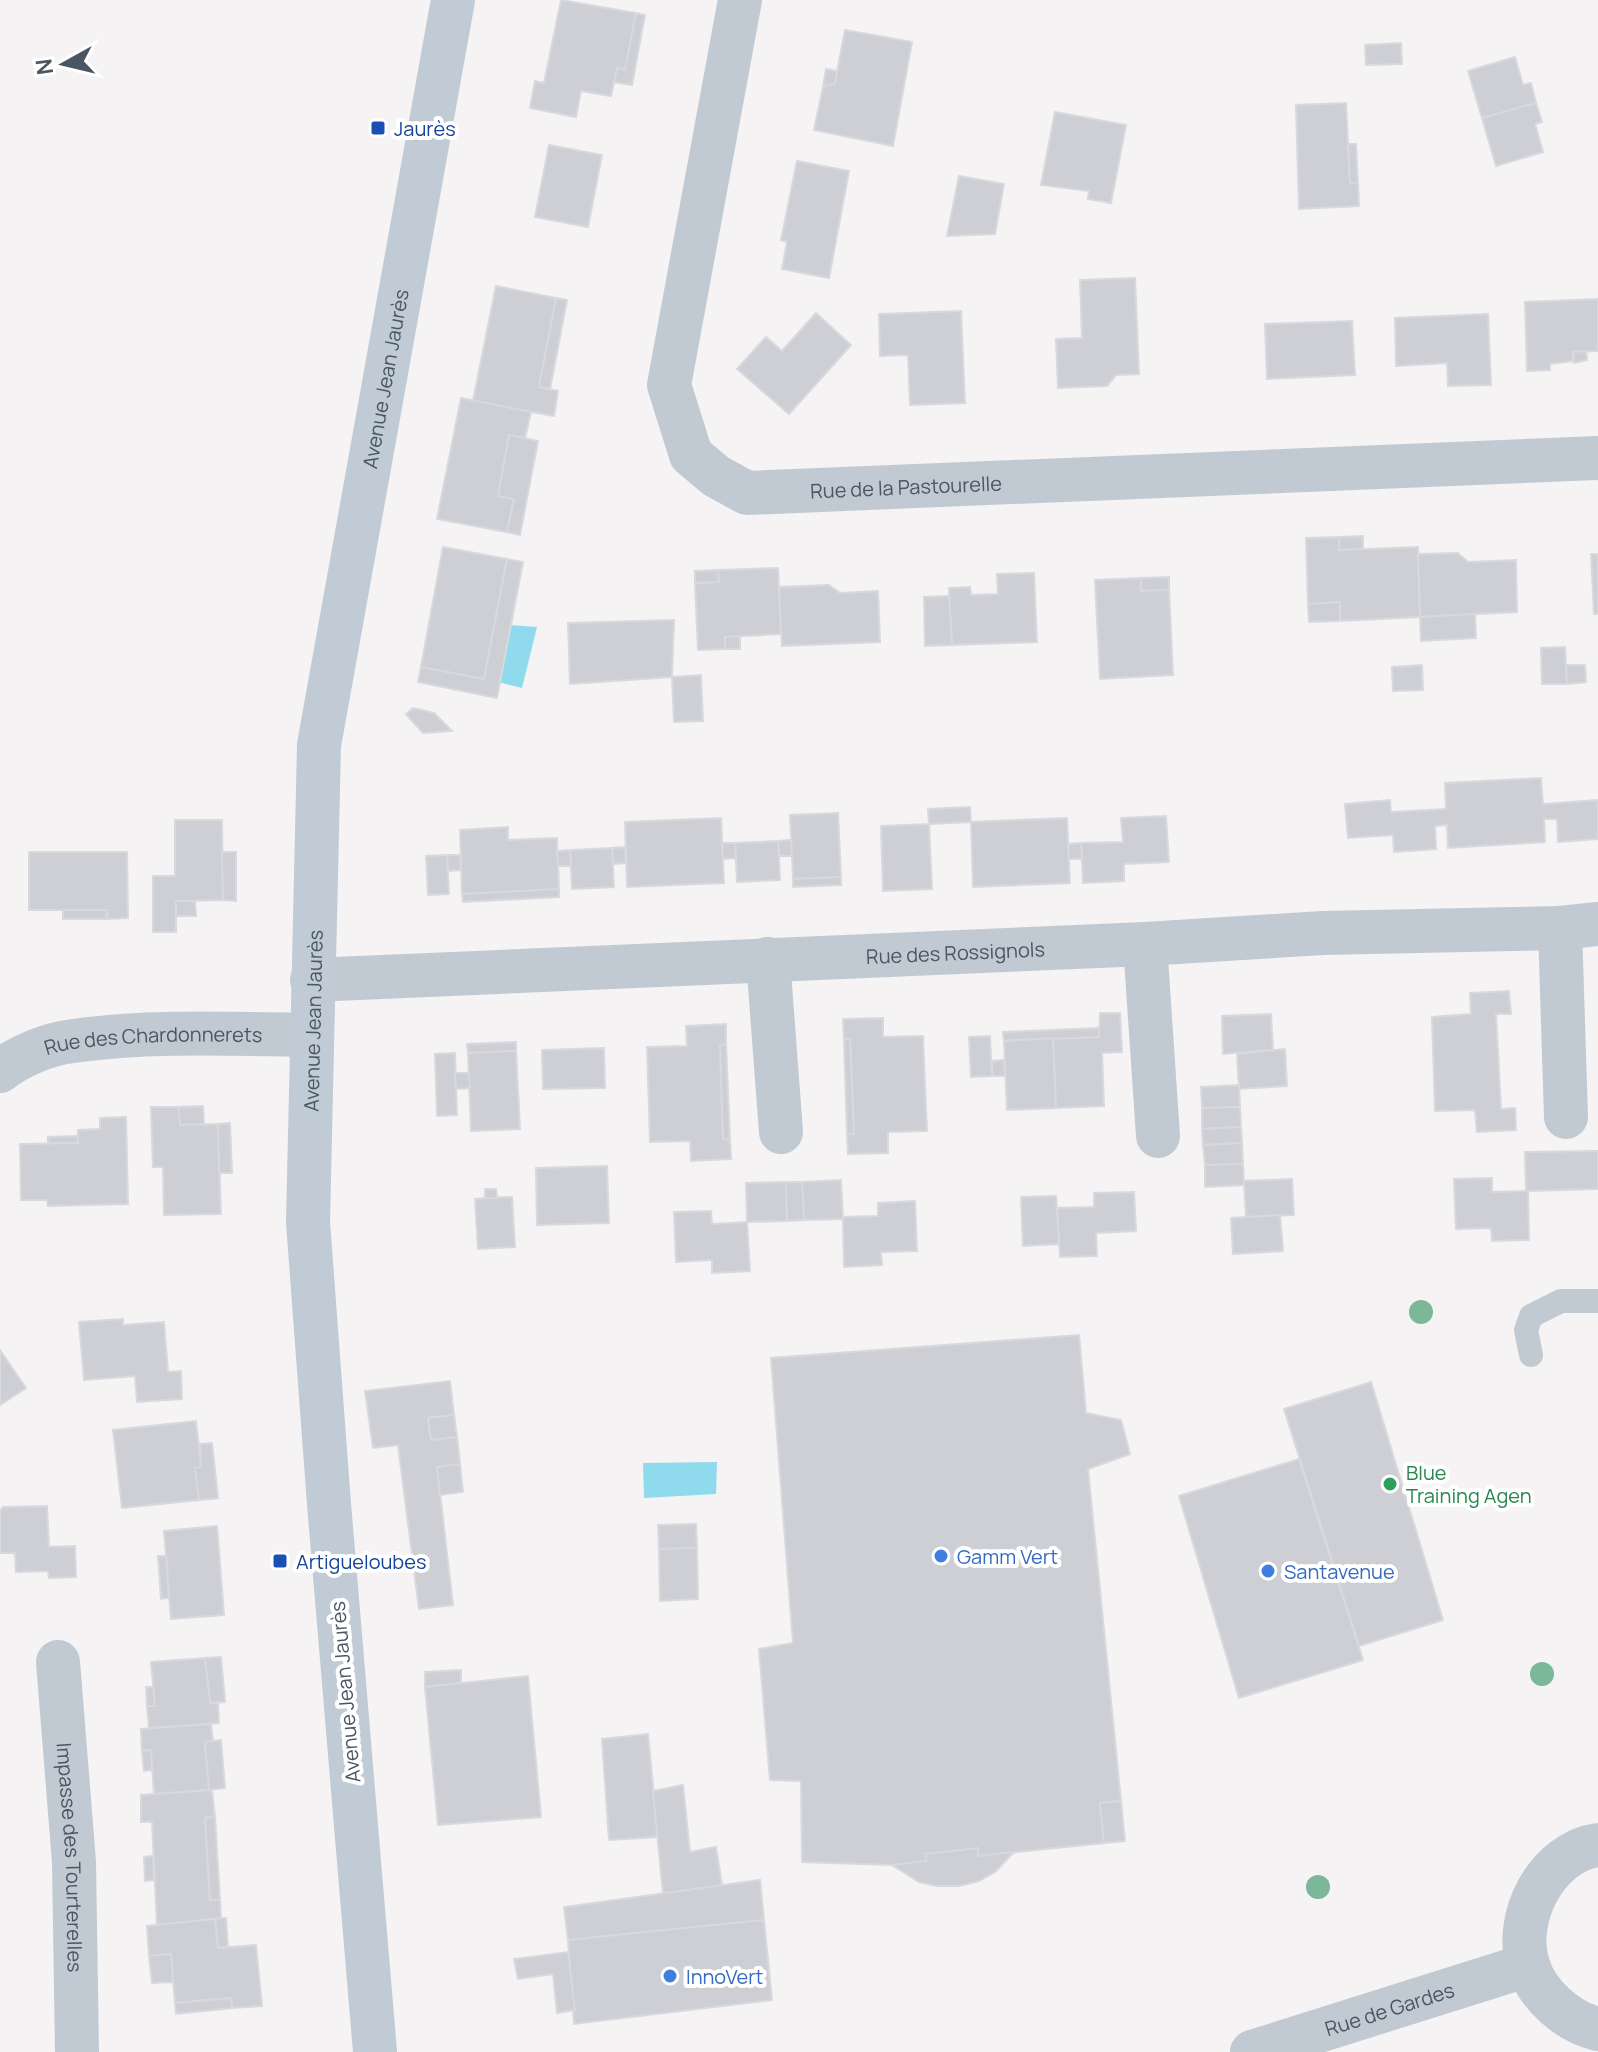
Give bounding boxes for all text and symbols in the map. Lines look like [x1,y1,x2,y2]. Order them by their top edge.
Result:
north arrow [24,24,104,104]
text: N [28,57,60,77]
place label: Jaurès [394,115,456,142]
marker: Jaurès [369,119,387,137]
street label: Avenue Jean Jaurès [355,287,414,471]
street label: Rue de la Pastourelle [810,469,1002,504]
street label: Avenue Jean Jaurès [297,929,328,1112]
street label: Rue des Rossignols [865,935,1045,970]
street label: Rue des Chardonnerets [41,1020,263,1060]
place label: Blue Training Agen [1406,1459,1532,1509]
marker: Blue Training Agen [1381,1475,1399,1493]
place label: Gamm Vert [957,1543,1058,1570]
marker: Gamm Vert [932,1547,950,1565]
place label: Artigueloubes [296,1548,426,1575]
marker: Artigueloubes [271,1552,289,1570]
place label: Santavenue [1284,1558,1395,1585]
marker: Santavenue [1259,1562,1277,1580]
street label: Avenue Jean Jaurès [324,1600,366,1784]
street label: Impasse des Tourterelles [51,1742,89,1973]
place label: InnoVert [686,1963,763,1990]
marker: InnoVert [661,1967,679,1985]
street label: Rue de Gardes [1321,1976,1457,2042]

